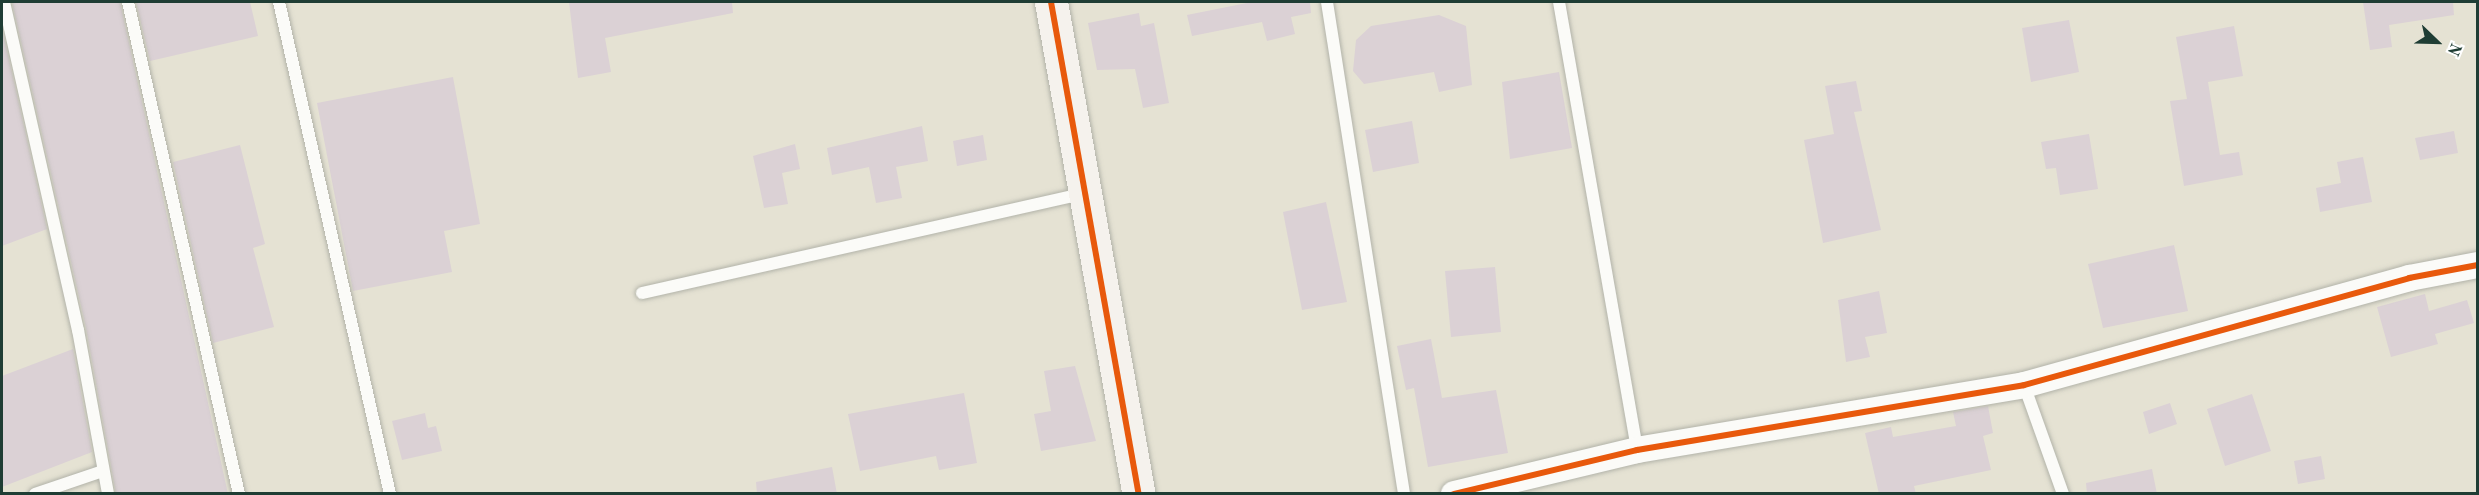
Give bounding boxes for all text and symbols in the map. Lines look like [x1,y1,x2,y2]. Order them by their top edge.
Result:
north arrow [2407,12,2467,72]
text: N [2444,40,2463,58]

